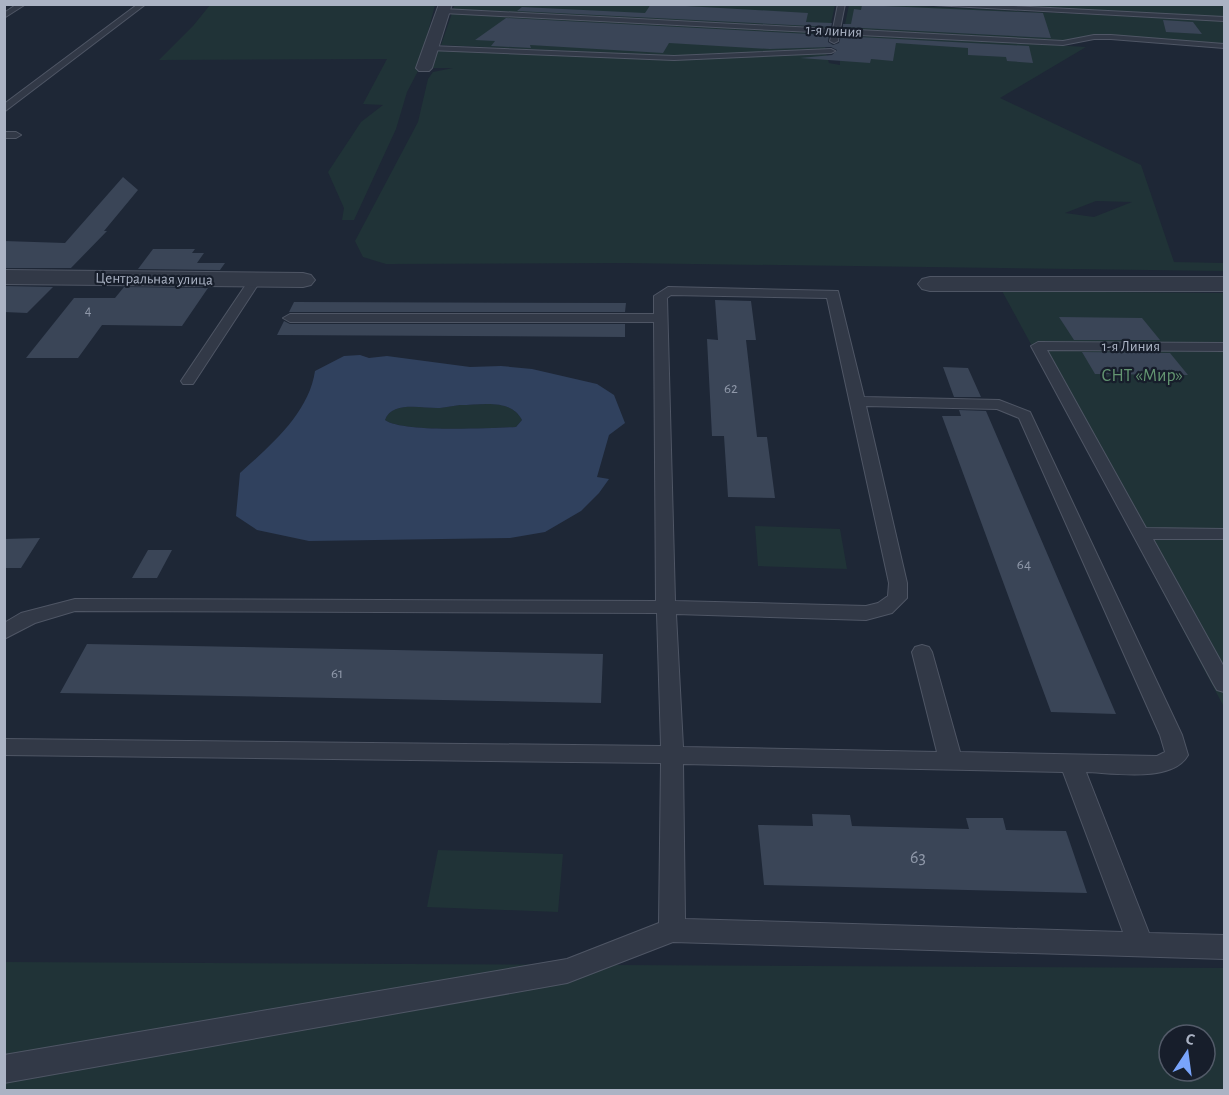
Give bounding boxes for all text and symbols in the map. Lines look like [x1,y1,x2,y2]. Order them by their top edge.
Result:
street label: 1-я линия [805,22,863,40]
street label: Центральная улица [95,270,213,288]
house number: 4 [85,304,92,318]
street label: 1-я Линия [1102,339,1160,354]
park label: СНТ «Мир» [1101,367,1183,385]
house number: 62 [724,381,738,396]
house number: 64 [1017,557,1031,572]
house number: 61 [331,666,343,681]
house number: 63 [910,849,926,867]
north arrow [1157,1023,1217,1083]
text: С [1184,1031,1196,1048]

